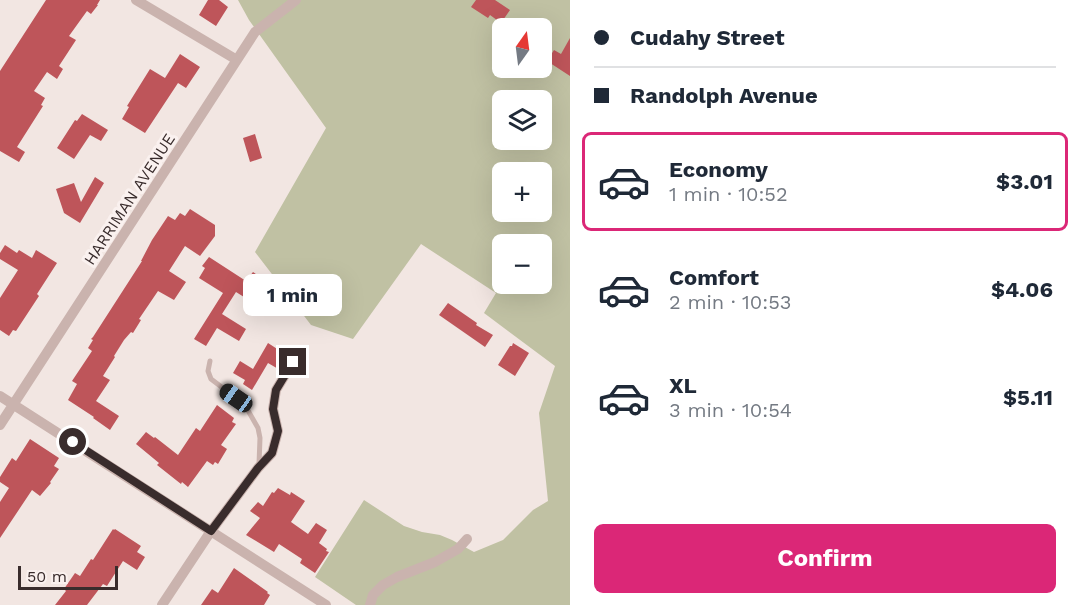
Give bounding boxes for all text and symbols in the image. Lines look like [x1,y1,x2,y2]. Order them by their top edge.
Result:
north arrow [492,18,552,78]
map controls [492,18,552,294]
text: Cudahy Street [630,25,785,50]
text: Randolph Avenue [630,83,818,108]
button: layers [492,90,552,150]
street label: HARRIMAN AVENUE [80,130,179,268]
icon: car [597,155,651,209]
text: Economy [669,157,768,182]
button: + [492,162,552,222]
text: $3.01 [996,169,1053,194]
text: 1 min · 10:52 [669,182,788,206]
button: − [492,234,552,294]
icon: car [597,263,651,317]
text: Comfort [669,265,759,290]
callout: 1 min [244,275,342,317]
text: $4.06 [991,277,1053,302]
text: 1 min [267,283,318,307]
text: 2 min · 10:53 [669,290,791,314]
route end [279,348,306,375]
icon: car [597,371,651,425]
text: XL [669,373,697,398]
car [216,380,256,416]
text: $5.11 [1003,385,1053,410]
text: 3 min · 10:54 [669,398,792,422]
route start [59,428,86,455]
button: Confirm [594,524,1056,593]
scale bar [18,563,118,590]
text: 50 m [27,567,67,586]

